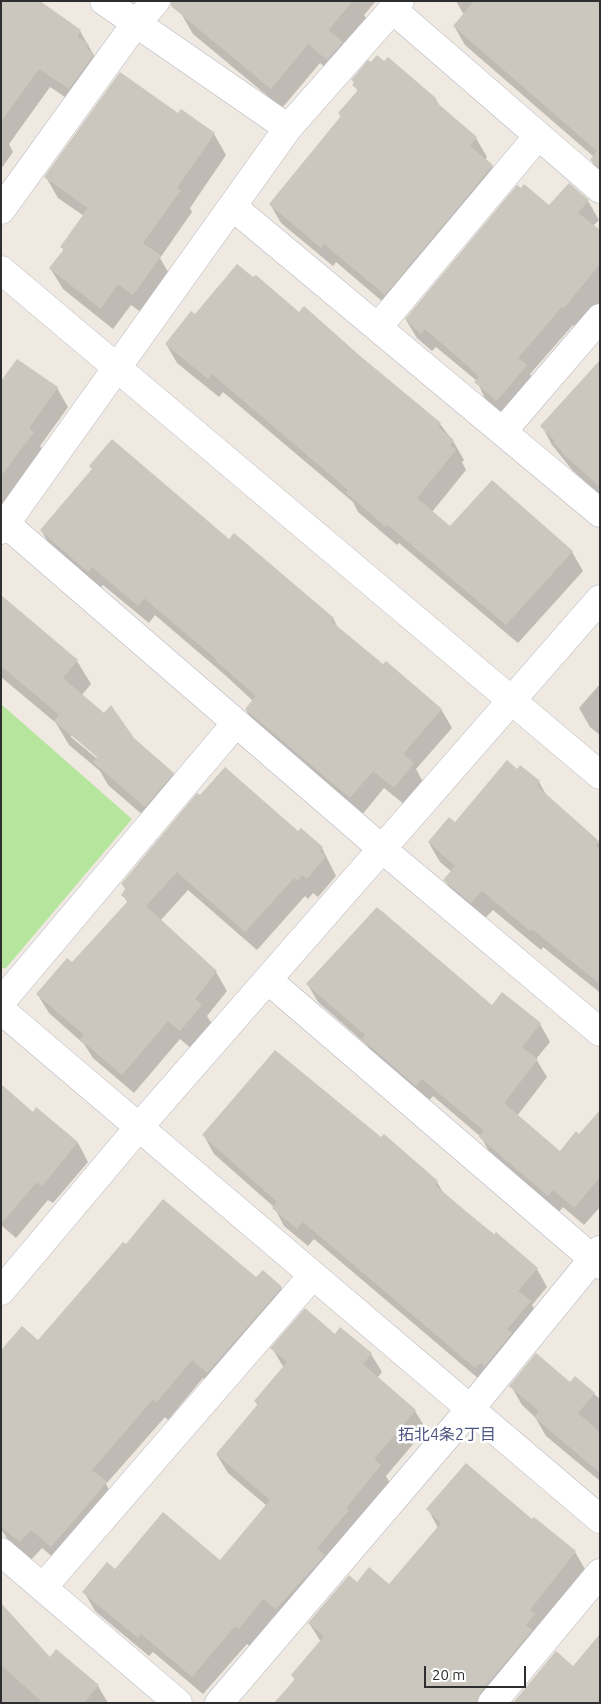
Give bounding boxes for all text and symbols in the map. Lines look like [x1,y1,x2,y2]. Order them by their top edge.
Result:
district label: 拓北4条2丁目 [398,1425,496,1445]
scale bar [426,1656,528,1688]
text: 20 m [432,1666,465,1683]

